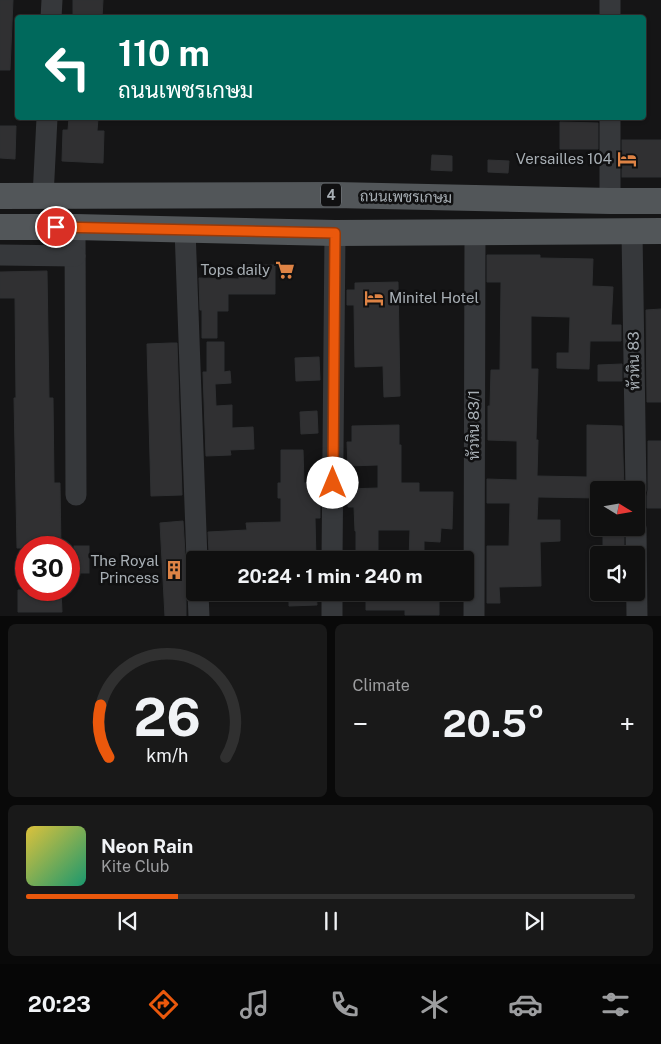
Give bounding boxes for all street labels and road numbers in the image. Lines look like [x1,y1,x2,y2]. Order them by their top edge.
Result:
road number: 4 [321,184,341,206]
street label: ถนนเพชรเกษม [360,187,452,206]
street label: หัวหิน 83 [624,331,643,391]
street label: หัวหิน 83/1 [465,390,482,460]

